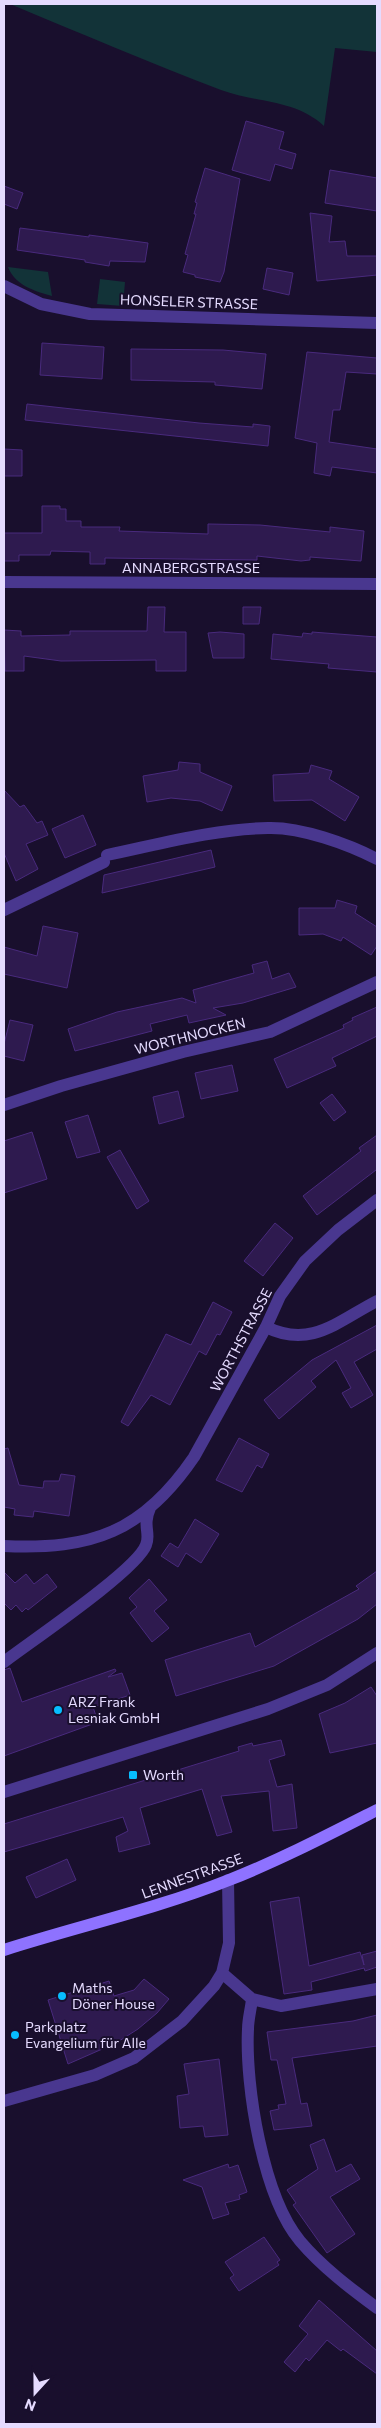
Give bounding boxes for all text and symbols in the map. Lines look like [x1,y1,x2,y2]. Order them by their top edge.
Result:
street label: HONSELER STRASSE [120,291,258,312]
street label: ANNABERGSTRASSE [122,559,260,576]
street label: WORTHNOCKEN [133,1013,247,1058]
street label: WORTHSTRASSE [206,1285,275,1394]
place label: ARZ Frank Lesniak GmbH [68,1693,160,1726]
marker: ARZ Frank Lesniak GmbH [52,1704,64,1716]
place label: Worth [143,1766,184,1783]
marker: Worth [127,1769,139,1781]
street label: LENNESTRASSE [139,1849,245,1902]
place label: Maths Döner House [72,1979,155,2012]
marker: Maths Döner House [56,1990,68,2002]
place label: Parkplatz Evangelium für Alle [25,2018,146,2051]
marker: Parkplatz Evangelium für Alle [9,2029,21,2041]
north arrow [10,2368,60,2418]
text: N [22,2396,38,2415]

